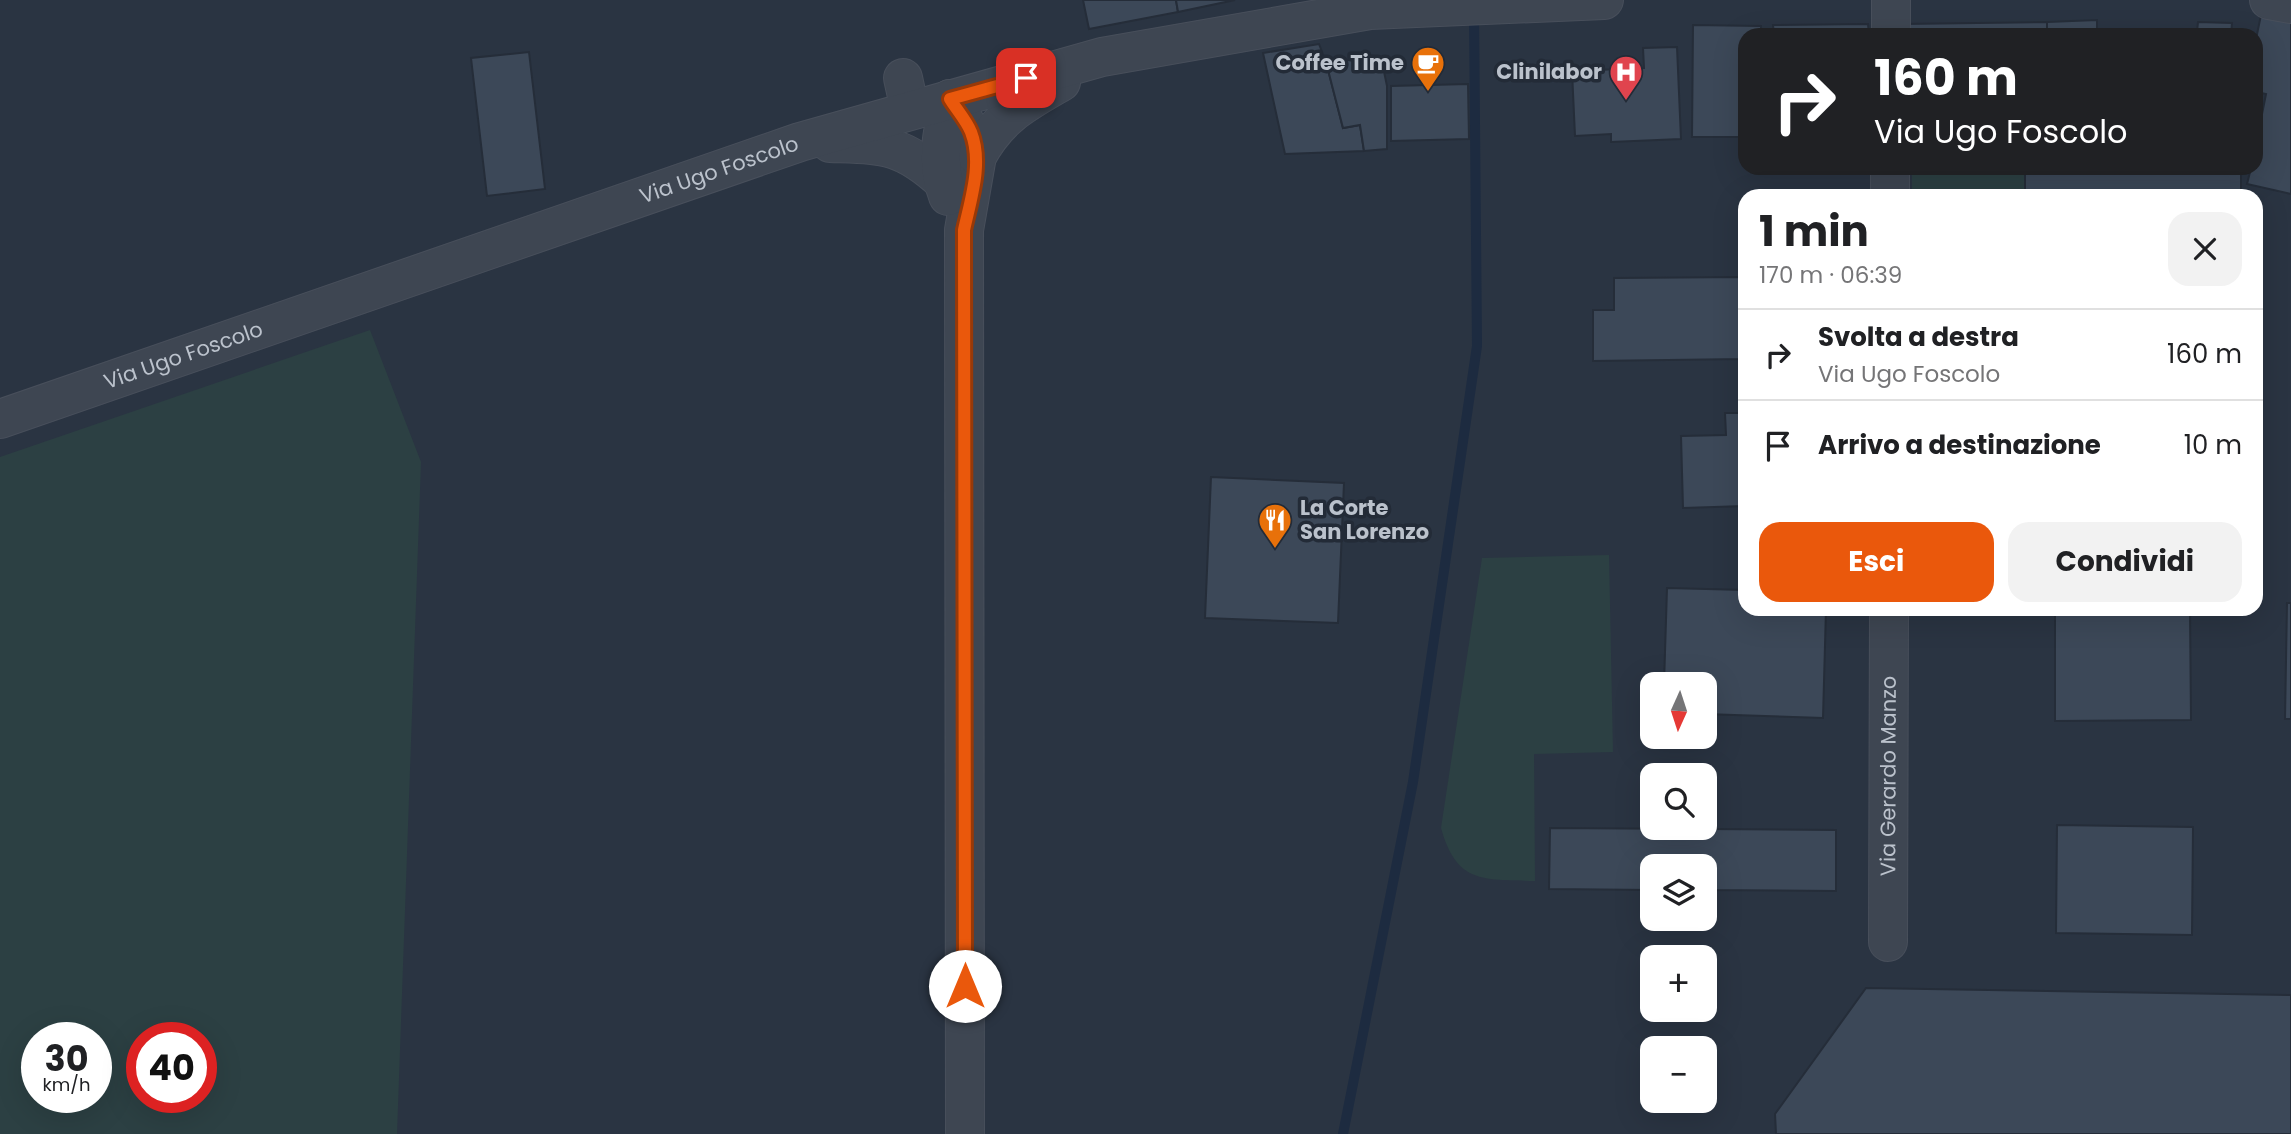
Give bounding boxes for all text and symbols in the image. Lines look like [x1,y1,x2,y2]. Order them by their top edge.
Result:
cafe icon: Coffee Time [1409,44,1447,93]
text: 160 m [1874,44,2018,112]
pin [996,48,1056,108]
place label: Coffee Time [1275,48,1404,77]
hospital icon: Clinilabor [1607,53,1645,102]
icon: right [1759,56,1850,147]
place label: Clinilabor [1496,57,1602,86]
icon: arrive [1007,59,1045,97]
text: Via Ugo Foscolo [1874,109,2128,154]
street label: Via Ugo Foscolo [636,129,802,210]
text: 1 min [1759,202,1869,261]
button: close [2168,212,2242,286]
text: 170 m · 06:39 [1759,259,1902,291]
street label: Via Ugo Foscolo [100,314,267,396]
text: Svolta a destra [1818,319,2019,355]
icon: right [1759,336,1797,374]
text: 160 m [2167,336,2242,372]
text: Via Ugo Foscolo [1818,358,2000,390]
icon: arrive [1759,427,1797,465]
text: Arrivo a destinazione [1818,427,2101,463]
text: 10 m [2184,427,2242,463]
place label: La Corte San Lorenzo [1300,493,1429,546]
restaurant icon: La Corte San Lorenzo [1256,501,1294,550]
button: Esci [1759,522,1994,602]
button: Condividi [2008,522,2242,602]
north arrow [1640,672,1717,749]
map controls [1640,672,1717,1113]
street label: Via Gerardo Manzo [1873,676,1903,876]
button: search [1640,763,1717,840]
button: layers [1640,854,1717,931]
button: + [1640,945,1717,1022]
position arrow [928,949,1002,1023]
speed limit sign: 40 [126,1022,217,1113]
text: 30 [45,1034,89,1083]
button: − [1640,1036,1717,1113]
text: km/h [43,1072,90,1097]

